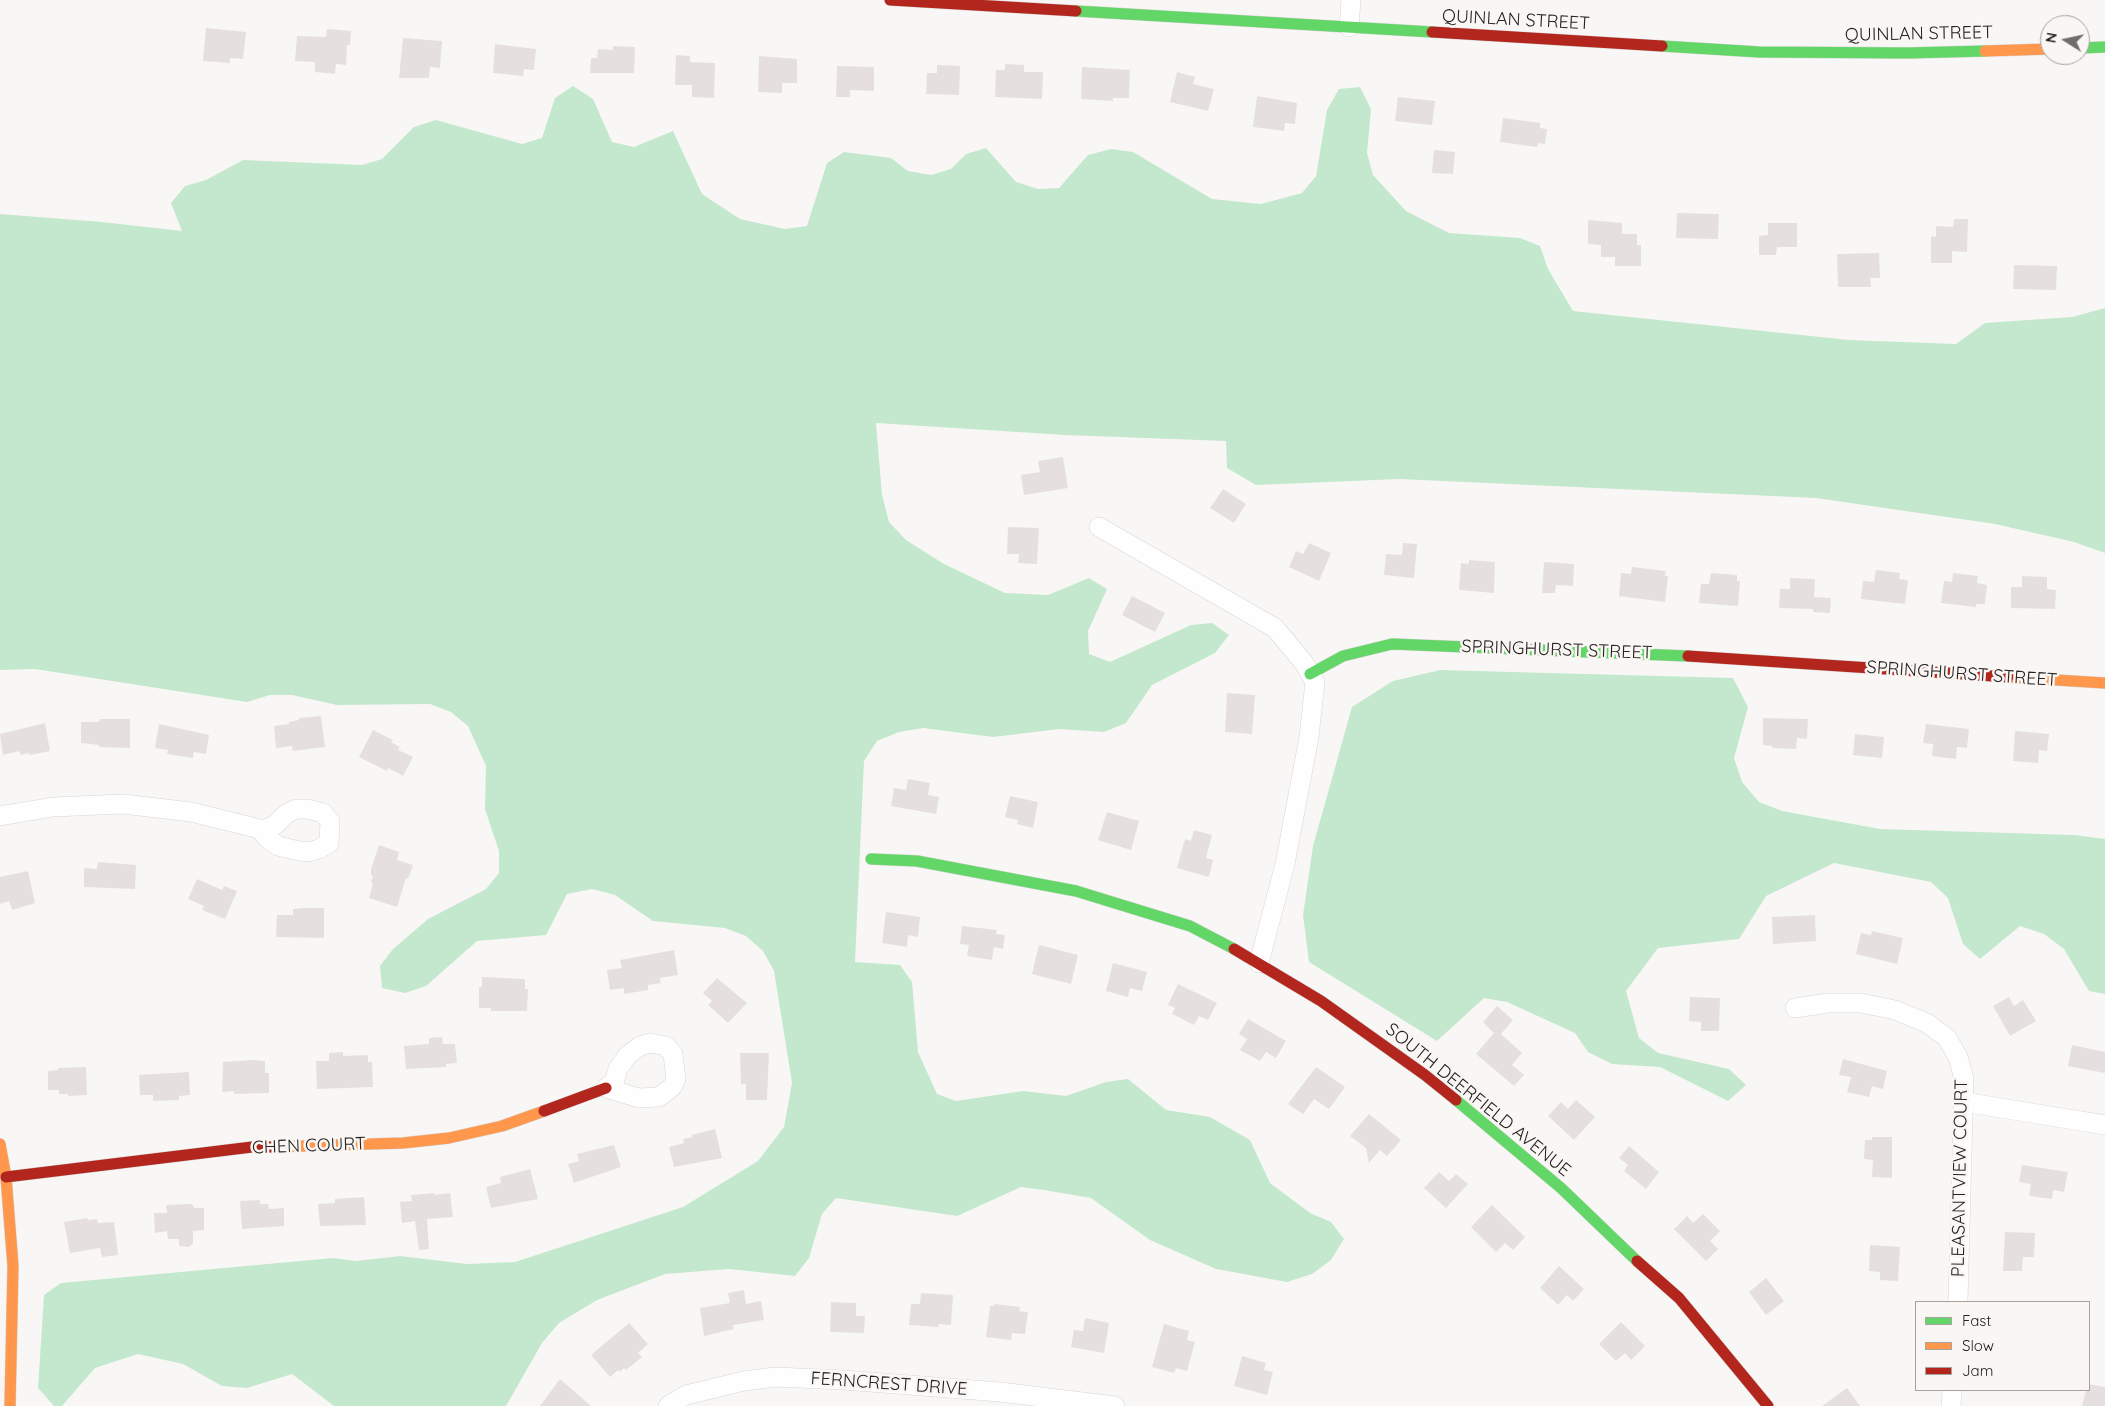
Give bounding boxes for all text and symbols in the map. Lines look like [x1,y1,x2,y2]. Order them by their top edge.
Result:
street label: QUINLAN STREET [1442,5,1590,35]
north arrow [2040,15,2090,65]
street label: QUINLAN STREET [1845,22,1993,46]
text: N [2041,31,2061,44]
street label: SPRINGHURST STREET [1461,636,1653,664]
street label: SPRINGHURST STREET [1866,657,2058,691]
street label: SOUTH DEERFIELD AVENUE [1381,1019,1575,1181]
street label: PLEASANTVIEW COURT [1947,1079,1973,1277]
street label: CHEN COURT [252,1133,366,1159]
legend [1915,1301,2090,1391]
text: Fast [1962,1311,1991,1330]
text: Slow [1962,1336,1994,1355]
text: Jam [1962,1361,1993,1380]
street label: FERNCREST DRIVE [810,1368,968,1400]

